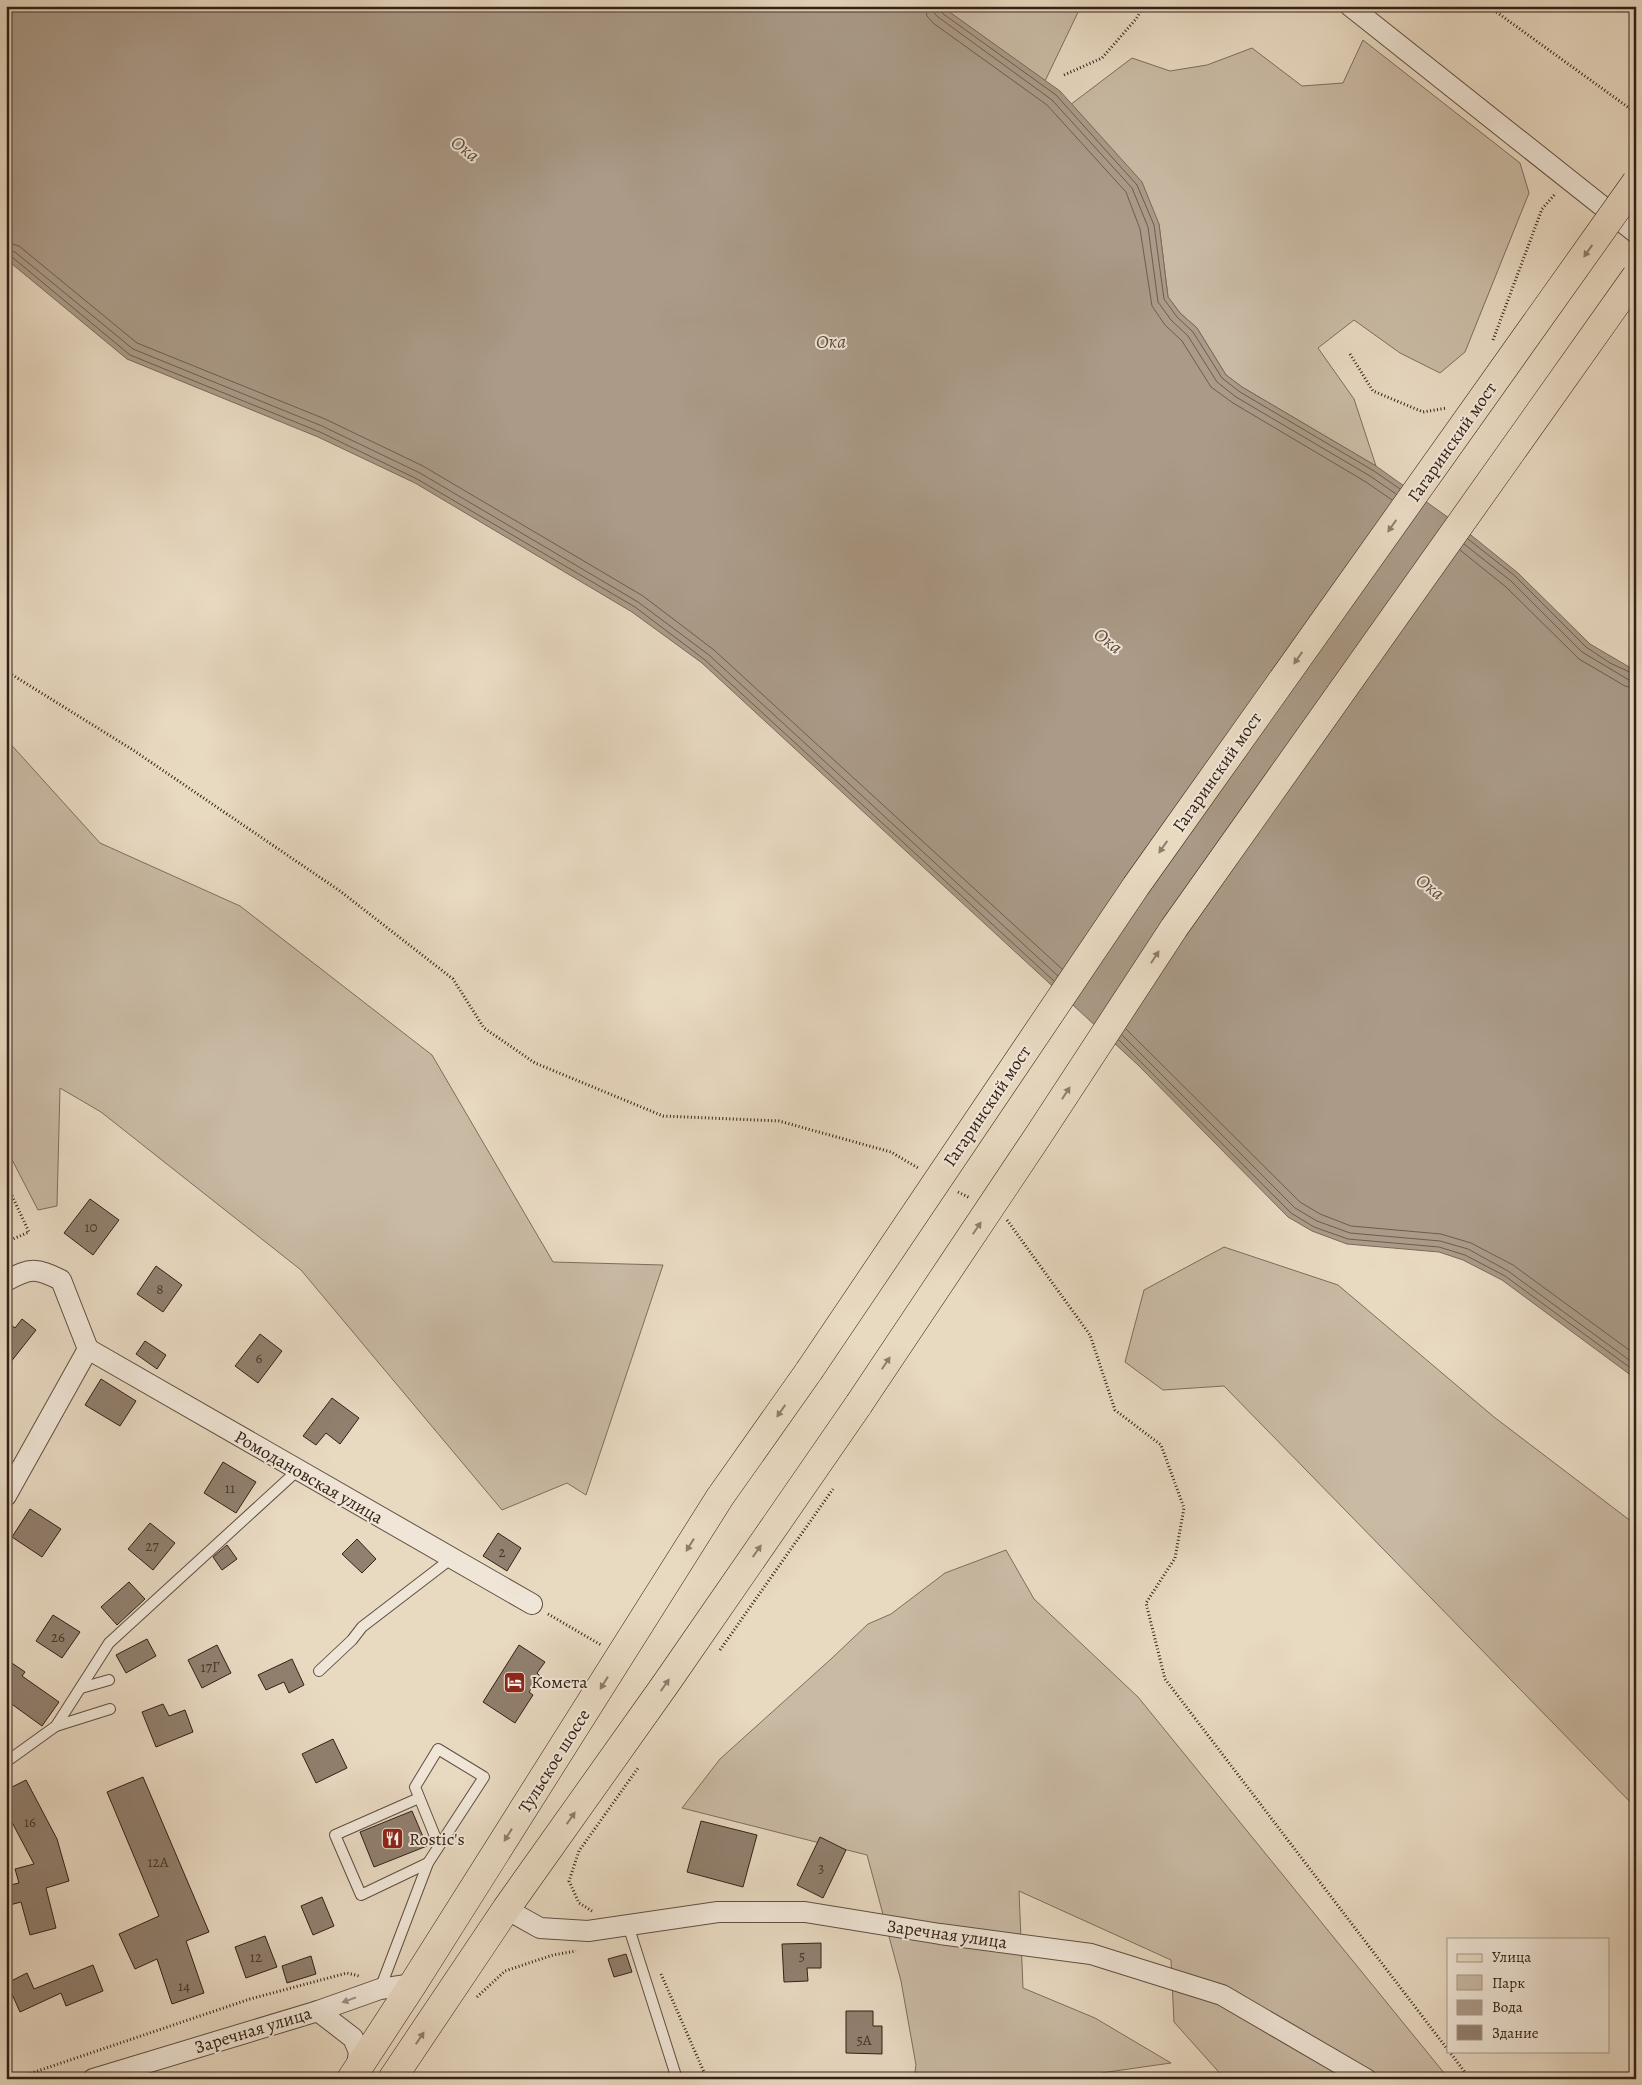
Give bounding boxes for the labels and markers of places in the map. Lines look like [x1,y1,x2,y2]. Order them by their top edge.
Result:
hotel icon: Комета [503,1670,527,1694]
place label: Комета [531,1670,588,1694]
restaurant icon: Rostic's [381,1827,405,1851]
place label: Rostic's [409,1827,465,1851]

